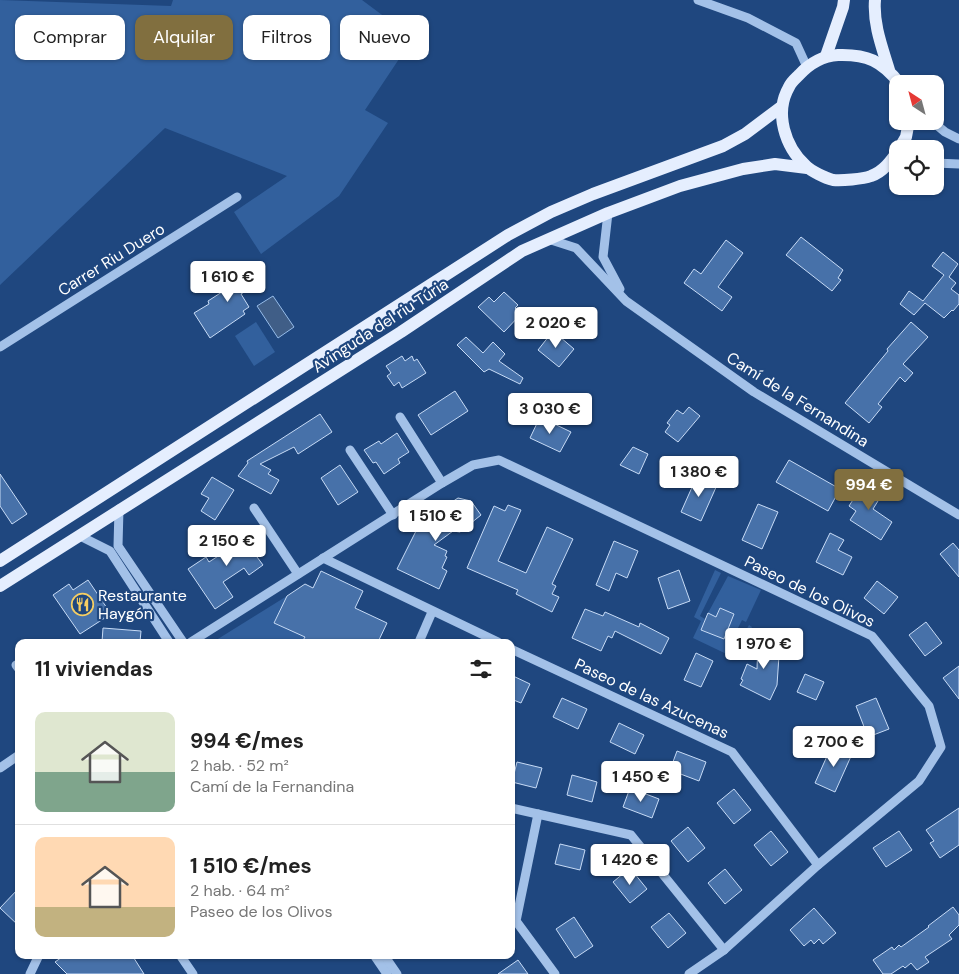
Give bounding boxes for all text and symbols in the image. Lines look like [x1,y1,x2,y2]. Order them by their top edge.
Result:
chip: Comprar [15,15,125,60]
chip: Alquilar [135,15,233,60]
chip: Filtros [243,15,330,60]
chip: Nuevo [340,15,429,60]
north arrow [889,75,944,130]
map controls [889,75,944,195]
button: locate [889,140,944,195]
street label: Carrer Riu Duero [54,218,169,301]
pin: 1 610 € [182,260,274,303]
text: 1 610 € [201,266,255,287]
street label: Avinguda del riu Túria [308,274,452,377]
pin: 2 020 € [510,306,602,349]
text: 2 020 € [525,312,587,333]
street label: Camí de la Fernandina [723,347,873,452]
pin: 3 030 € [504,392,596,435]
text: 3 030 € [519,398,581,419]
pin: 1 380 € [653,456,745,498]
text: 1 380 € [670,461,728,482]
pin: 994 € [834,468,904,511]
text: 994 € [845,474,893,495]
pin: 1 510 € [390,500,482,542]
text: 1 510 € [409,505,463,526]
pin: 2 150 € [181,524,273,567]
text: 2 150 € [199,530,255,551]
street label: Paseo de los Olivos [741,551,878,632]
place label: Restaurante Haygón [98,585,187,624]
restaurant icon: Restaurante Haygón [70,592,94,616]
pin: 1 970 € [718,628,810,670]
text: 1 970 € [736,633,792,654]
street label: Paseo de las Azucenas [571,653,732,743]
text: 11 viviendas [35,655,153,683]
icon: filters [467,655,495,683]
pin: 2 700 € [788,726,880,768]
text: 994 €/mes [190,727,304,755]
text: 2 700 € [804,731,864,752]
icon: home [75,732,135,792]
text: 2 hab. · 52 m² [190,755,289,776]
pin: 1 450 € [595,760,687,803]
text: 1 450 € [612,766,670,787]
text: Camí de la Fernandina [190,776,354,797]
pin: 1 420 € [584,844,676,886]
text: 1 420 € [602,849,658,870]
text: 1 510 €/mes [190,852,312,880]
icon: home [75,857,135,917]
text: 2 hab. · 64 m² [190,880,290,901]
text: Paseo de los Olivos [190,901,333,922]

